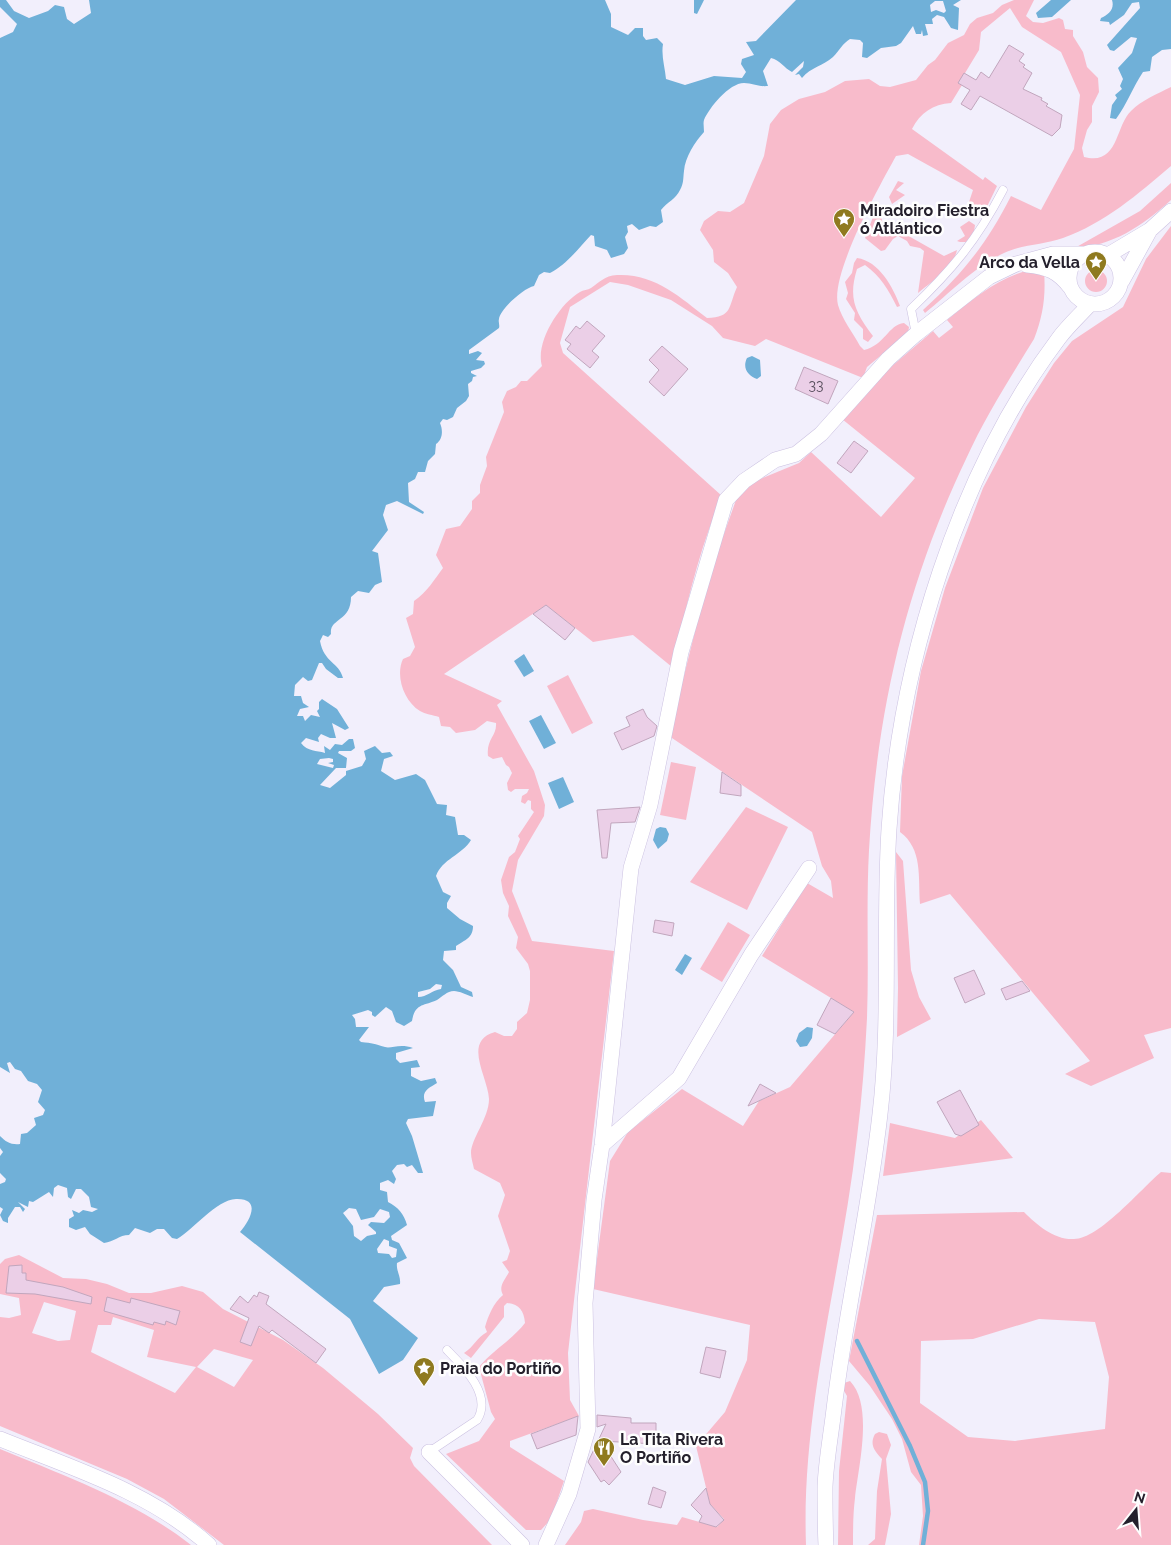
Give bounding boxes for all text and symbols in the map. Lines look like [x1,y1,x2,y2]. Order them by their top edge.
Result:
place label: Miradoiro Fiestra ó Atlántico [860,201,989,238]
place icon: Miradoiro Fiestra ó Atlántico [832,207,856,238]
place icon: Arco da Vella [1084,250,1108,281]
place label: Arco da Vella [979,253,1080,272]
house number: 33 [809,377,823,393]
place icon: Praia do Portiño [412,1356,436,1387]
place label: Praia do Portiño [440,1359,562,1378]
place label: La Tita Rivera O Portiño [620,1430,723,1467]
restaurant icon: La Tita Rivera O Portiño [592,1436,616,1467]
north arrow [1111,1485,1161,1535]
text: N [1132,1488,1147,1507]

